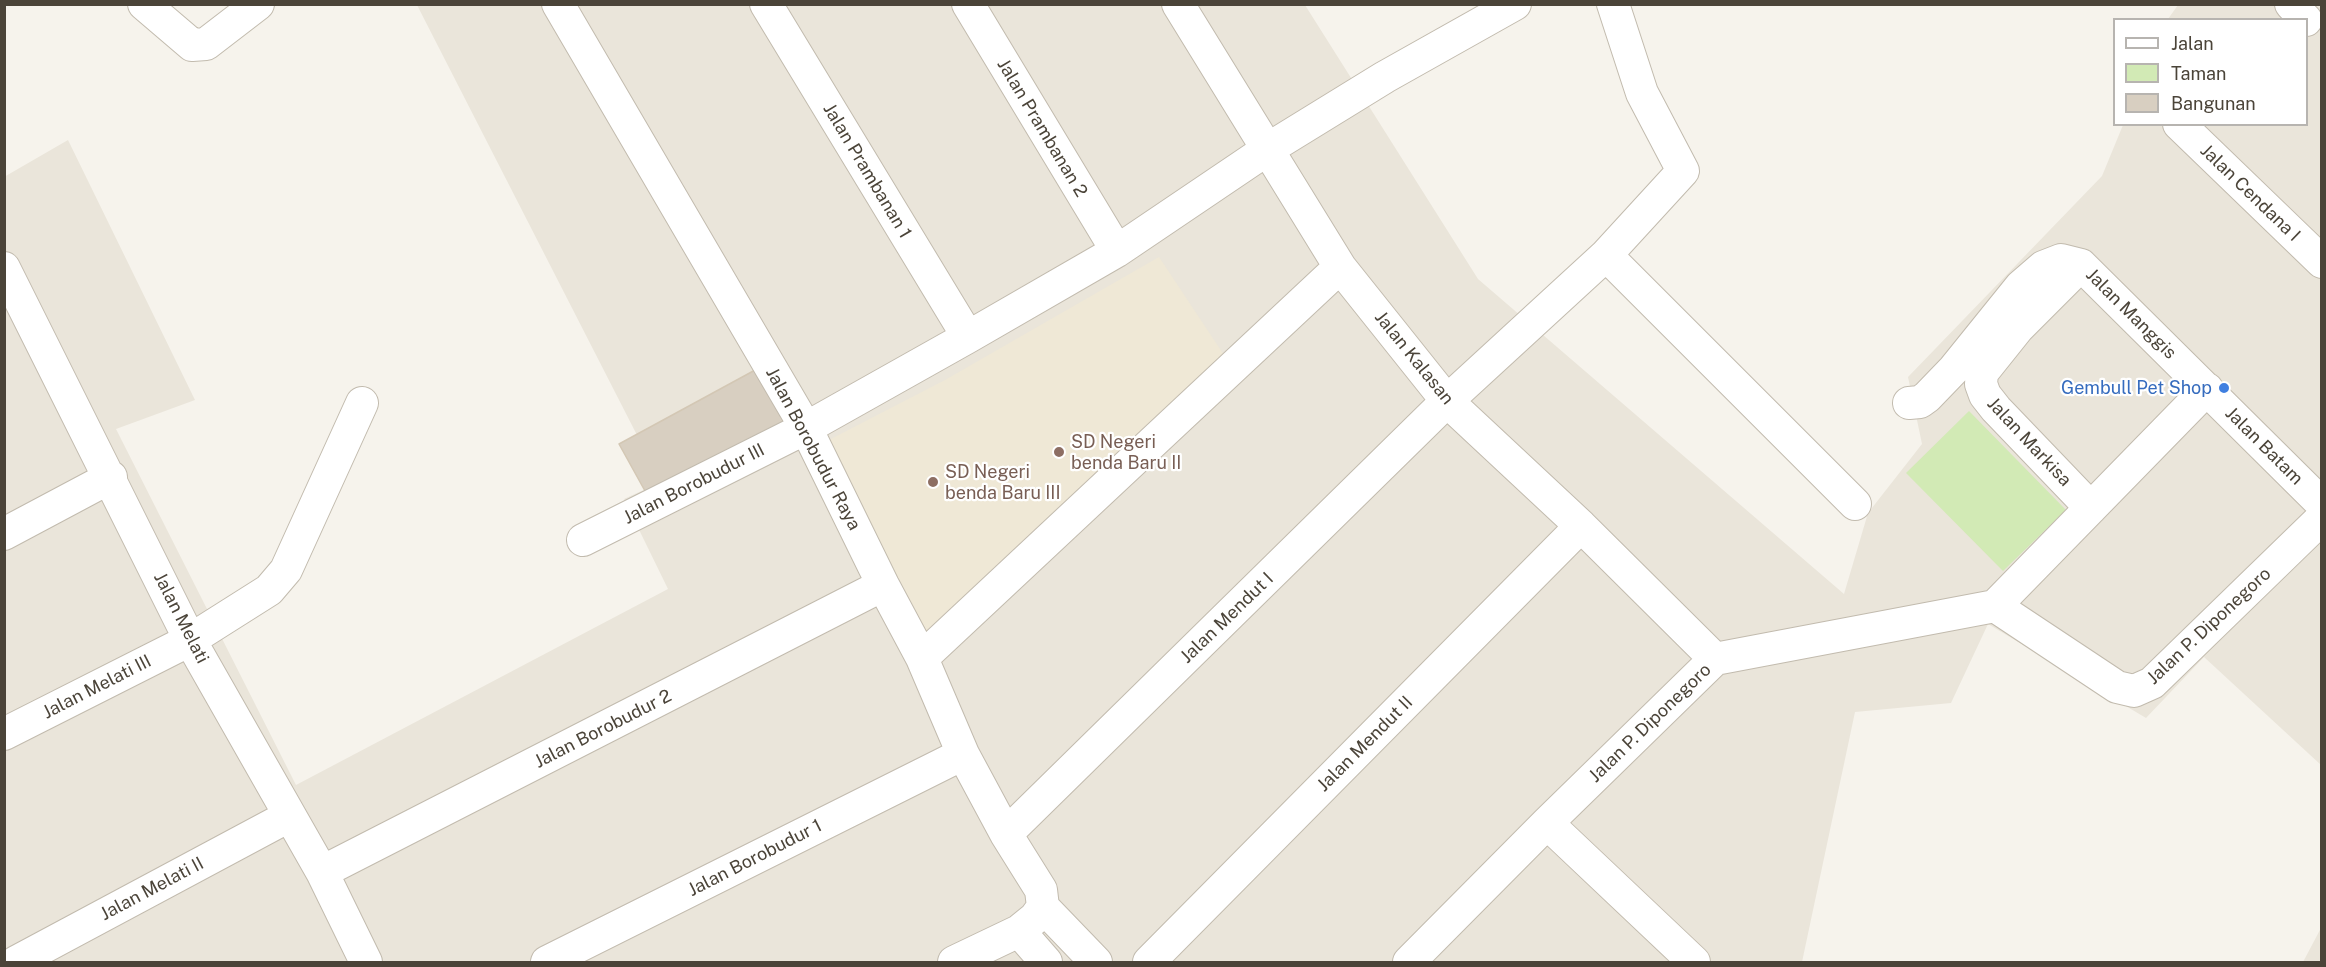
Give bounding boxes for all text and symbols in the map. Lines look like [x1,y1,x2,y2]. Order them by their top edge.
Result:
legend [2113,18,2308,126]
text: Jalan [2171,33,2214,54]
street label: Jalan Prambanan 2 [992,55,1092,201]
text: Taman [2171,63,2226,84]
text: Bangunan [2171,93,2256,114]
street label: Jalan Prambanan 1 [818,100,916,242]
street label: Jalan Cendana I [2196,140,2304,246]
street label: Jalan Manggis [2081,264,2181,364]
street label: Jalan Kalasan [1370,307,1458,409]
street label: Jalan Borobudur Raya [761,364,865,534]
place label: Gembull Pet Shop [2061,377,2212,399]
marker: Gembull Pet Shop [2217,381,2231,395]
street label: Jalan Markisa [1982,393,2076,491]
street label: Jalan Batam [2221,403,2307,489]
place label: SD Negeri benda Baru II [1071,431,1181,474]
street label: Jalan Borobudur III [620,439,768,529]
marker: SD Negeri benda Baru II [1052,445,1066,459]
place label: SD Negeri benda Baru III [945,461,1061,504]
marker: SD Negeri benda Baru III [926,475,940,489]
street label: Jalan P. Diponegoro [2143,563,2275,689]
street label: Jalan Mendut I [1176,568,1278,668]
street label: Jalan Melati [149,569,213,667]
street label: Jalan Melati III [39,650,155,724]
street label: Jalan P. Diponegoro [1584,659,1716,787]
street label: Jalan Borobudur 2 [531,685,675,773]
street label: Jalan Mendut II [1313,692,1417,796]
street label: Jalan Borobudur 1 [684,815,826,901]
street label: Jalan Melati II [97,853,207,925]

